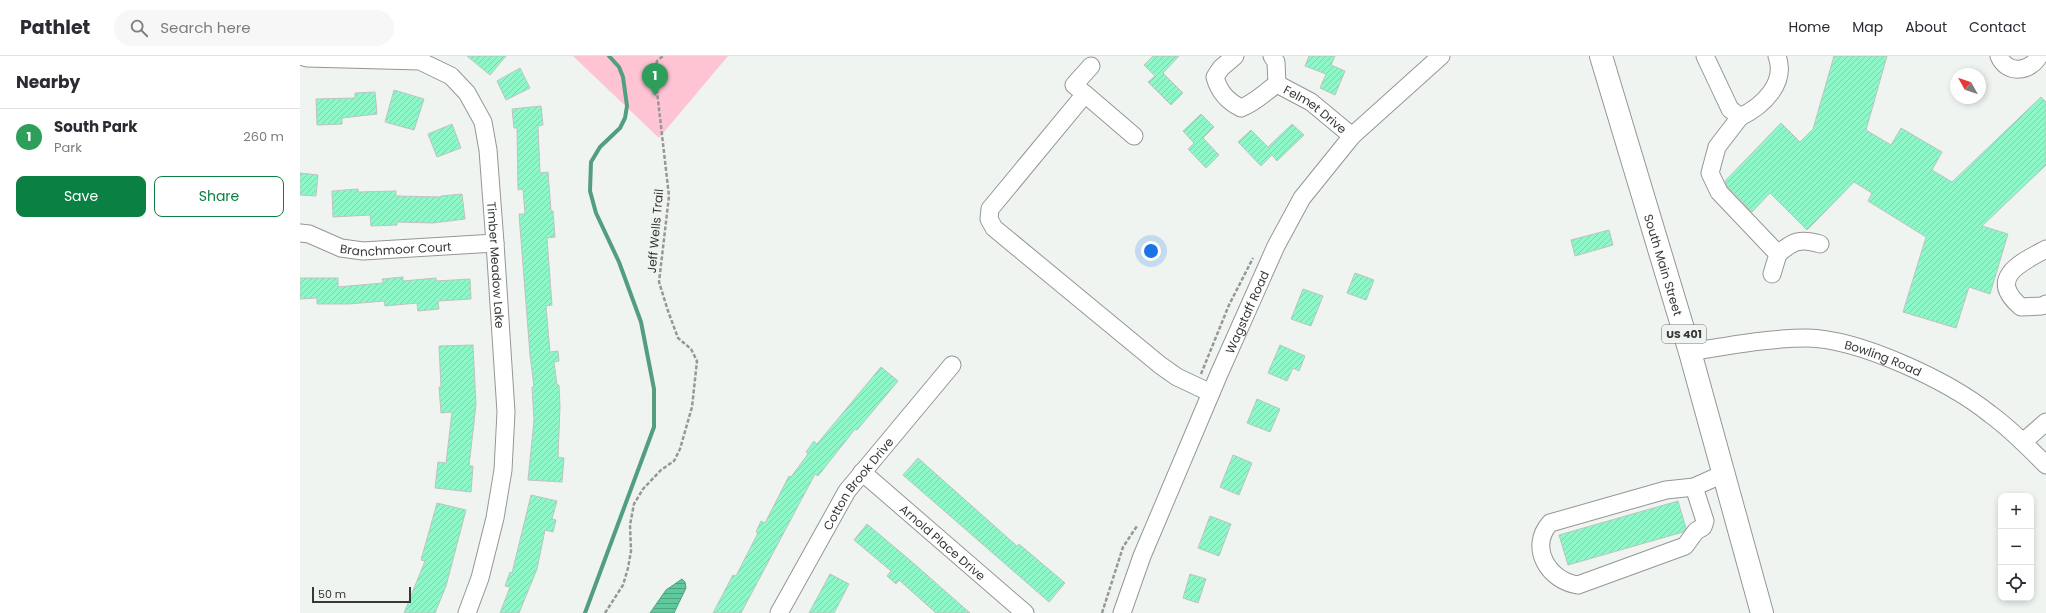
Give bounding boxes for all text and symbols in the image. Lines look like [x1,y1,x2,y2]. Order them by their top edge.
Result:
search box [114,10,394,46]
text: Pathlet [20,14,90,41]
icon: search [128,17,150,39]
text: Search here [160,17,251,38]
text: Home [1788,17,1830,37]
text: Map [1852,17,1883,37]
text: About [1905,17,1947,37]
text: Contact [1969,17,2026,37]
pin: 1 [642,63,668,96]
north arrow [1950,68,1986,104]
text: Nearby [16,70,80,94]
street label: Felmet Drive [1281,81,1351,137]
text: South Park [54,116,138,137]
text: 1 [27,127,31,146]
text: 260 m [243,127,284,146]
text: Park [54,138,82,157]
button: Save [16,176,146,217]
button: Share [154,176,284,217]
street label: Jeff Wells Trail [643,188,667,274]
street label: Timber Meadow Lake [483,201,509,329]
street label: South Main Street [1640,212,1687,318]
street label: Branchmoor Court [339,237,452,260]
your location [1141,241,1161,261]
street label: Wagstaff Road [1221,268,1273,356]
road number: US 401 [1662,325,1706,343]
street label: Bowling Road [1843,335,1924,380]
street label: Cotton Brook Drive [819,433,897,533]
map controls [1998,493,2034,601]
button: + [1998,493,2034,529]
street label: Arnold Place Drive [896,500,989,584]
button: − [1998,529,2034,565]
button: locate [1998,565,2034,601]
scale bar [312,585,411,604]
text: 50 m [318,586,346,602]

